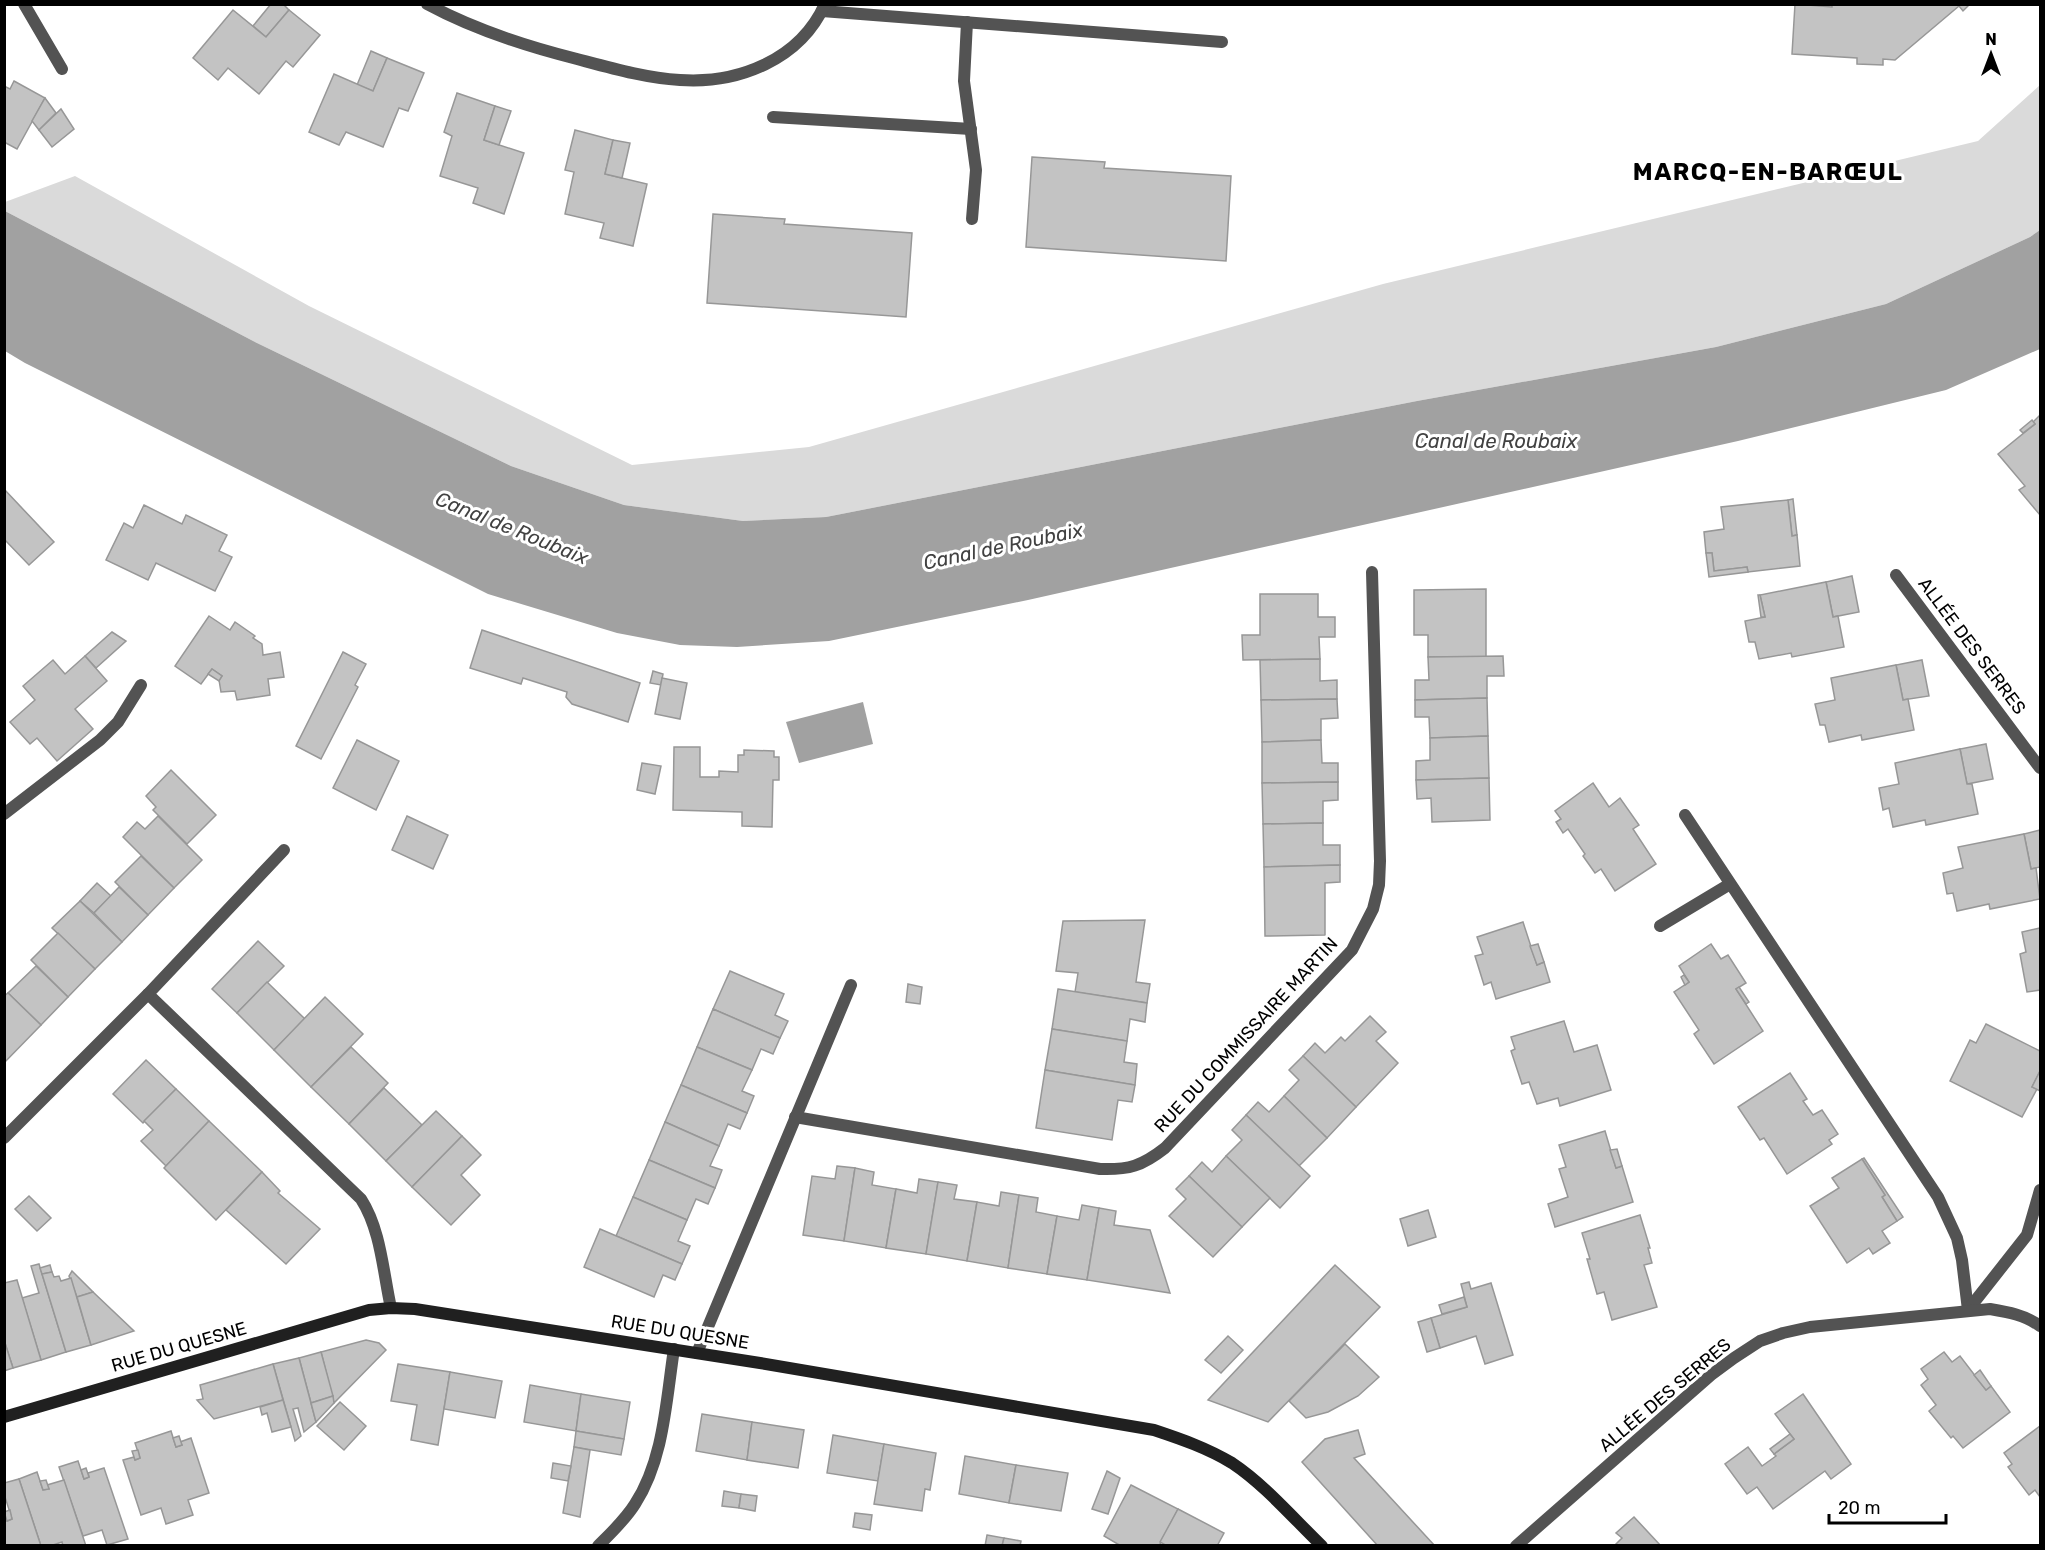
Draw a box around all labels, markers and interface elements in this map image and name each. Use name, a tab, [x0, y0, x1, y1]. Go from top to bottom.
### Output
north arrow	[1961, 24, 2021, 84]
text: N	[1985, 30, 1997, 49]
district label: MARCQ-EN-BARŒUL	[1633, 158, 1903, 186]
water label: Canal de Roubaix	[1415, 429, 1578, 453]
water label: Canal de Roubaix	[432, 486, 593, 570]
water label: Canal de Roubaix	[921, 517, 1086, 575]
street label: ALLÉE DES SERRES	[1913, 573, 2031, 719]
street label: RUE DU COMMISSAIRE MARTIN	[1150, 933, 1342, 1137]
street label: RUE DU QUESNE	[609, 1310, 751, 1354]
street label: RUE DU QUESNE	[109, 1317, 249, 1377]
street label: ALLÉE DES SERRES	[1595, 1333, 1735, 1457]
scale bar	[1829, 1487, 1946, 1525]
text: 20 m	[1838, 1497, 1880, 1519]

